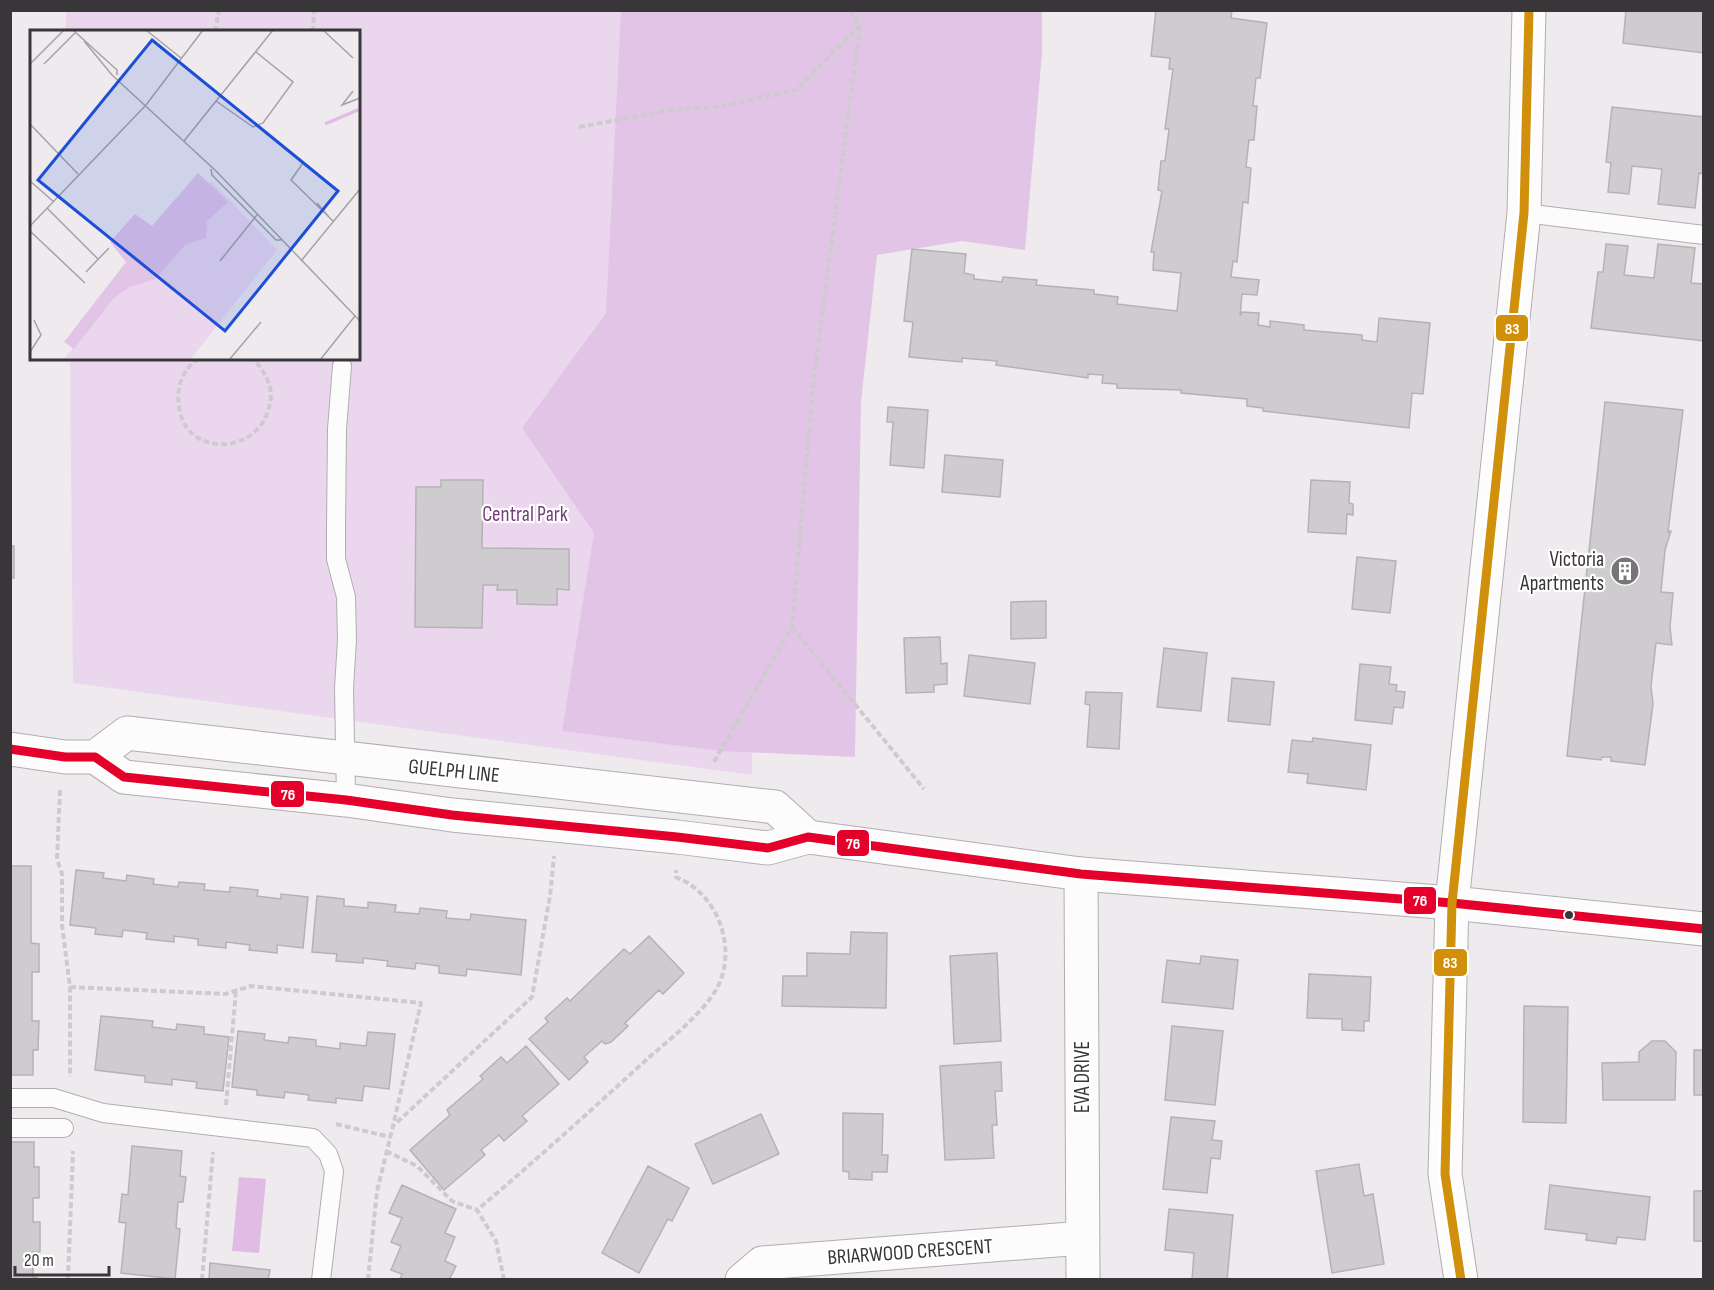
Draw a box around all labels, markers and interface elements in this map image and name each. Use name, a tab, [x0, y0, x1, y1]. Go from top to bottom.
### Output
inset map	[30, 30, 360, 360]
line badge: 83	[1495, 314, 1529, 342]
text: 83	[1505, 320, 1519, 339]
park label: Central Park	[482, 502, 568, 527]
place label: Victoria Apartments	[1519, 547, 1604, 596]
building icon: Victoria Apartments	[1609, 555, 1641, 587]
street label: GUELPH LINE	[407, 754, 501, 788]
line badge: 76	[270, 780, 305, 808]
text: 76	[281, 786, 295, 805]
line badge: 76	[836, 829, 870, 857]
text: 76	[846, 835, 860, 854]
line badge: 76	[1403, 886, 1437, 915]
text: 76	[1413, 892, 1427, 911]
unlabelled marker	[1563, 909, 1575, 921]
line badge: 83	[1433, 948, 1468, 977]
text: 83	[1443, 954, 1457, 973]
street label: EVA DRIVE	[1070, 1041, 1095, 1113]
street label: BRIARWOOD CRESCENT	[827, 1234, 994, 1270]
scale bar	[15, 1239, 110, 1277]
text: 20 m	[24, 1250, 54, 1271]

